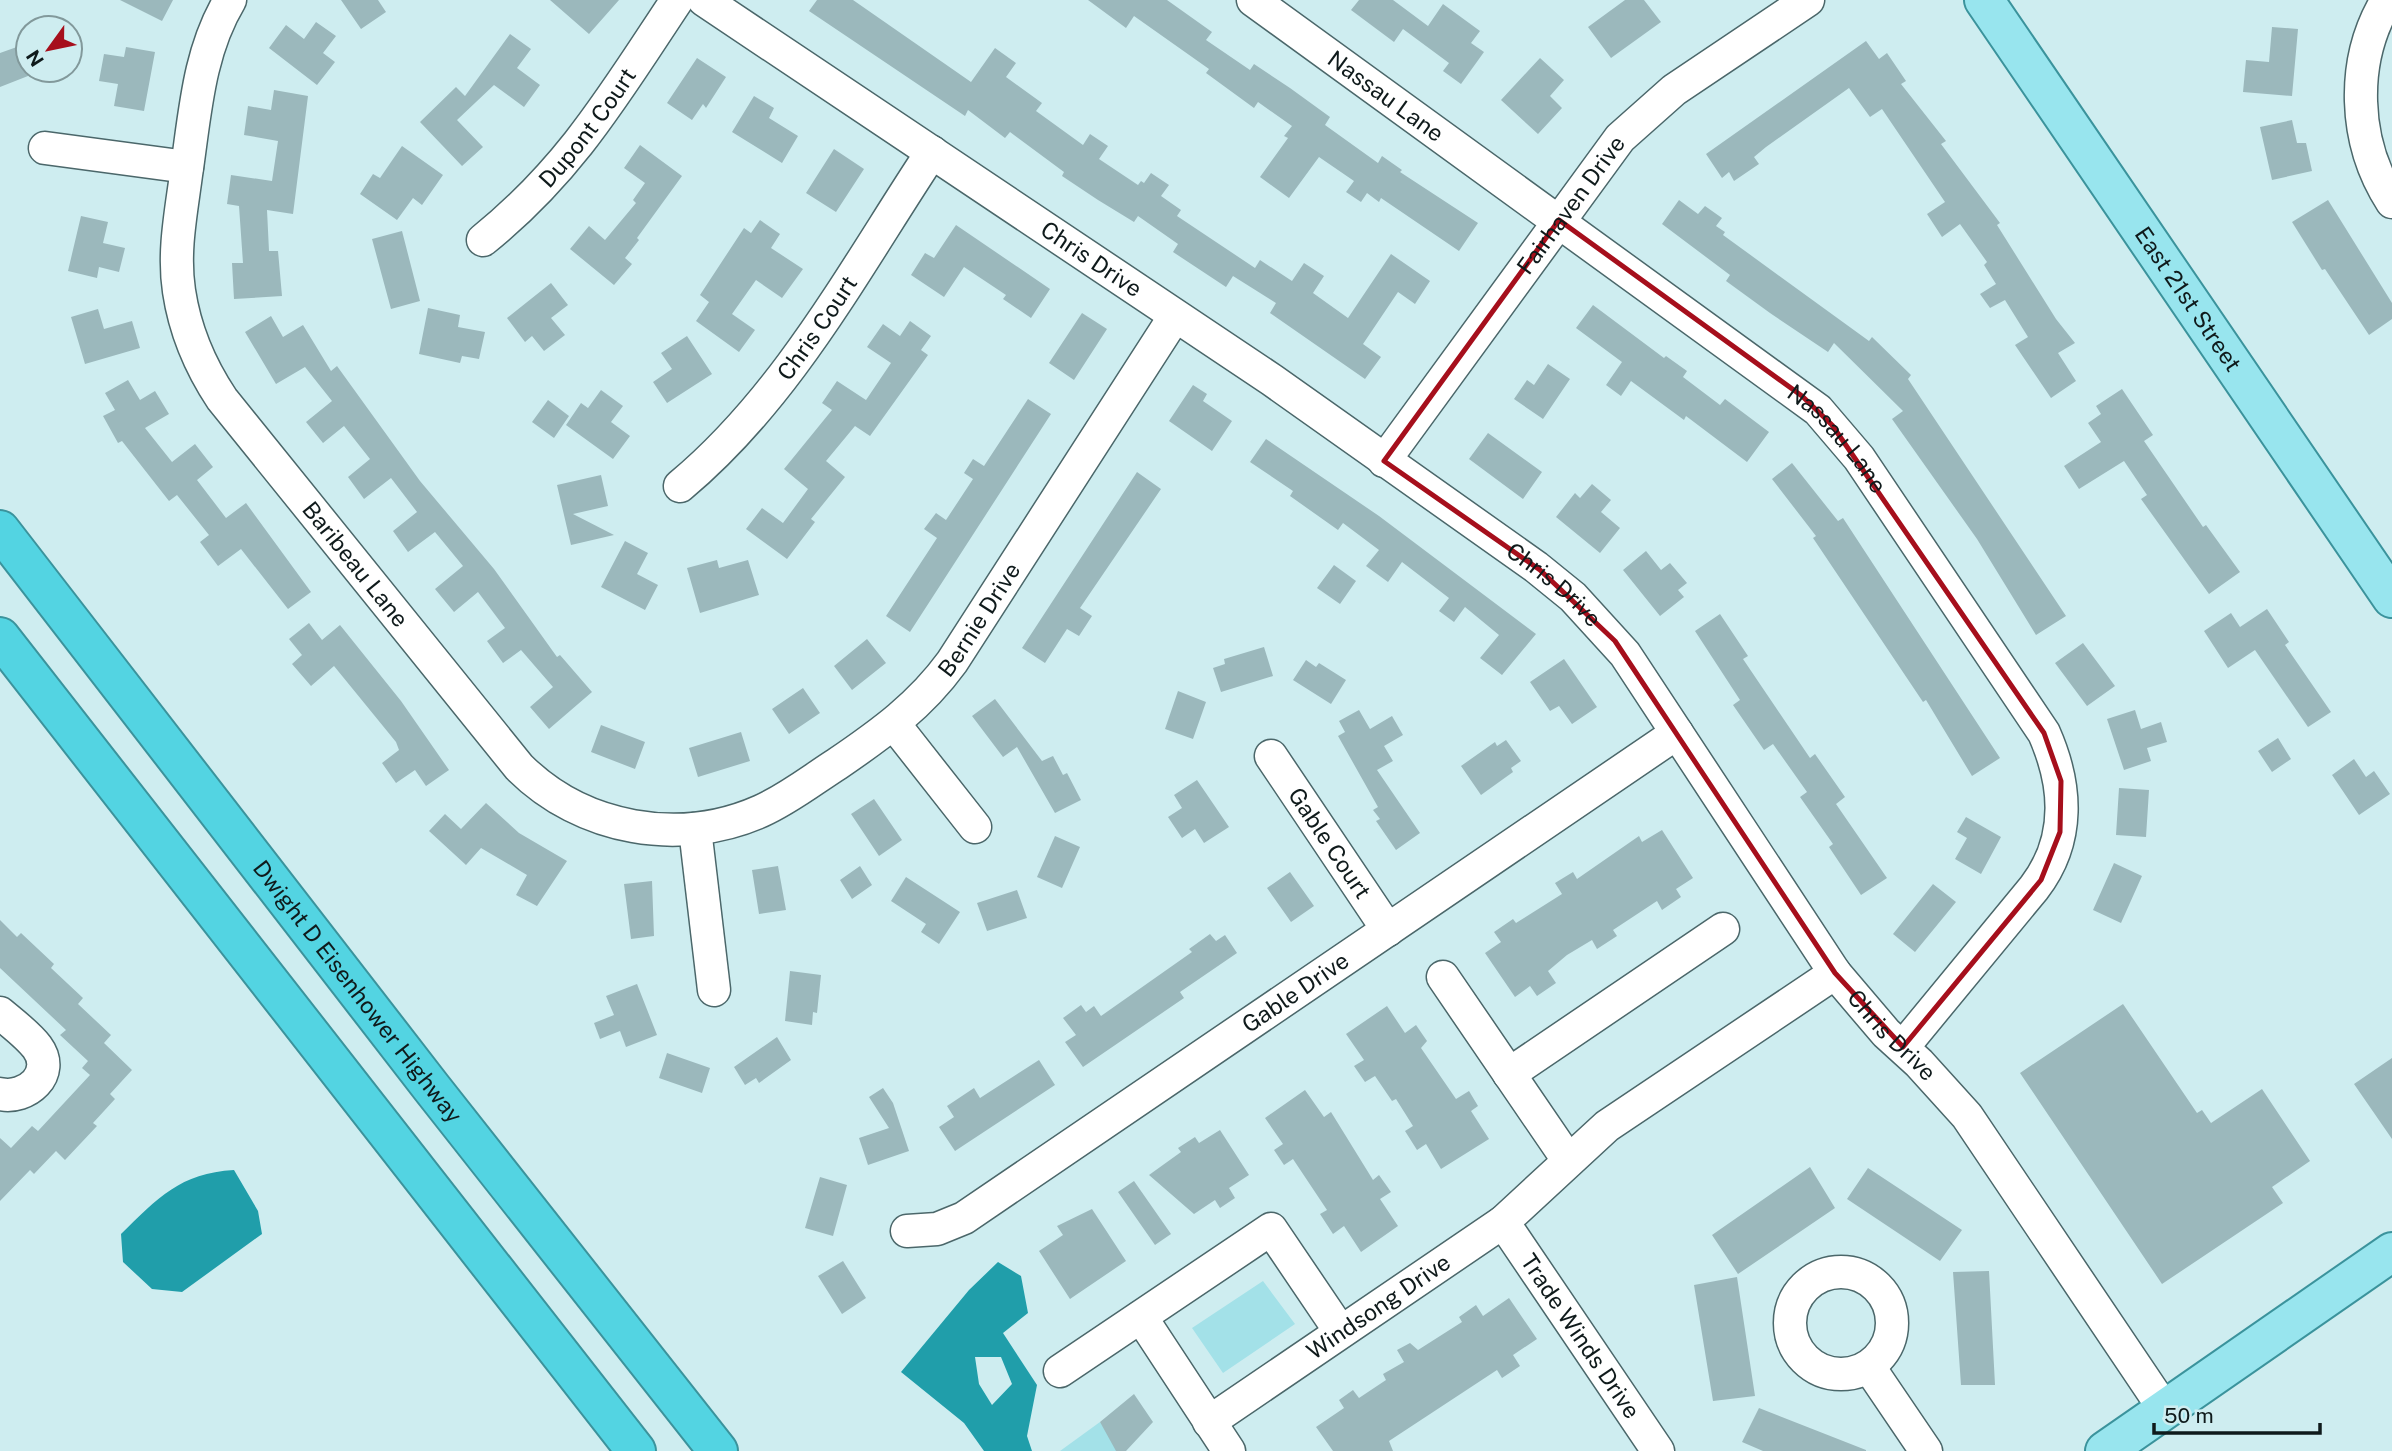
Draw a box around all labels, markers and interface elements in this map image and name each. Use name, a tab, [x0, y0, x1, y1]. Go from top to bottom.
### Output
north arrow	[14, 14, 84, 84]
street label: Nassau Lane	[1323, 45, 1449, 147]
text: N	[21, 46, 48, 70]
street label: Dupont Court	[533, 63, 641, 193]
street label: Fairhaven Drive	[1511, 130, 1630, 279]
street label: Chris Drive	[1036, 215, 1147, 302]
street label: East 21st Street	[2130, 221, 2247, 376]
street label: Chris Court	[771, 270, 862, 385]
street label: Nassau Lane	[1782, 378, 1892, 498]
street label: Baribeau Lane	[297, 496, 414, 632]
street label: Chris Drive	[1502, 537, 1607, 632]
street label: Bernie Drive	[932, 557, 1025, 682]
street label: Gable Court	[1283, 782, 1377, 904]
street label: Dwight D Eisenhower Highway	[248, 855, 468, 1128]
street label: Gable Drive	[1237, 946, 1354, 1038]
street label: Chris Drive	[1842, 984, 1942, 1086]
street label: Windsong Drive	[1301, 1248, 1455, 1365]
street label: Trade Winds Drive	[1516, 1249, 1646, 1423]
scale bar	[2154, 1392, 2320, 1436]
text: 50 m	[2164, 1403, 2214, 1428]

